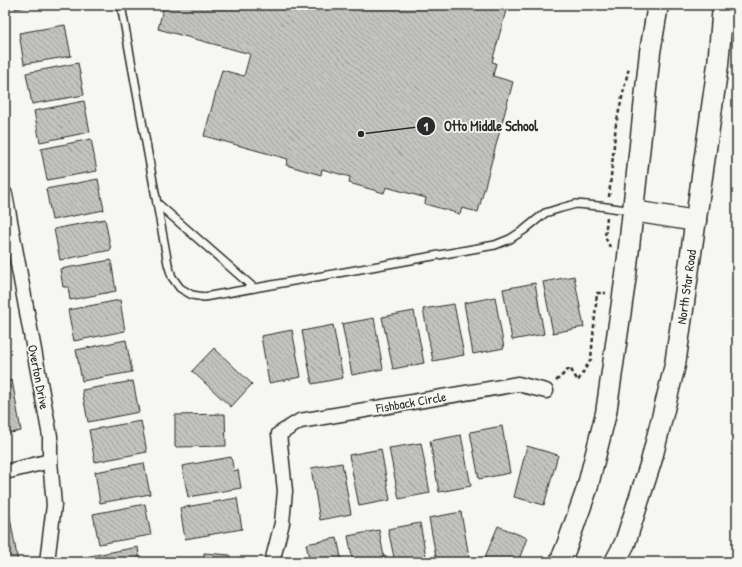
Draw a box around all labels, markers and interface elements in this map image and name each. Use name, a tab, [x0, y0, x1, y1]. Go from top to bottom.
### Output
callout: Otto Middle School	[416, 113, 546, 139]
text: Otto Middle School	[444, 116, 538, 135]
text: 1	[424, 118, 429, 135]
street label: North Star Road	[672, 249, 700, 325]
street label: Overton Drive	[24, 343, 54, 411]
street label: Fishback Circle	[374, 387, 447, 417]

